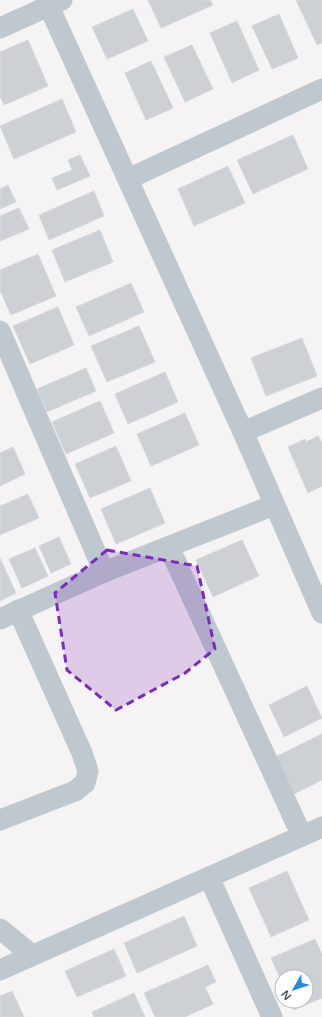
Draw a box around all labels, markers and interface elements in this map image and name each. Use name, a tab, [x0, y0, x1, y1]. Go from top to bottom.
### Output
north arrow	[274, 969, 314, 1009]
text: N	[279, 987, 294, 1003]

